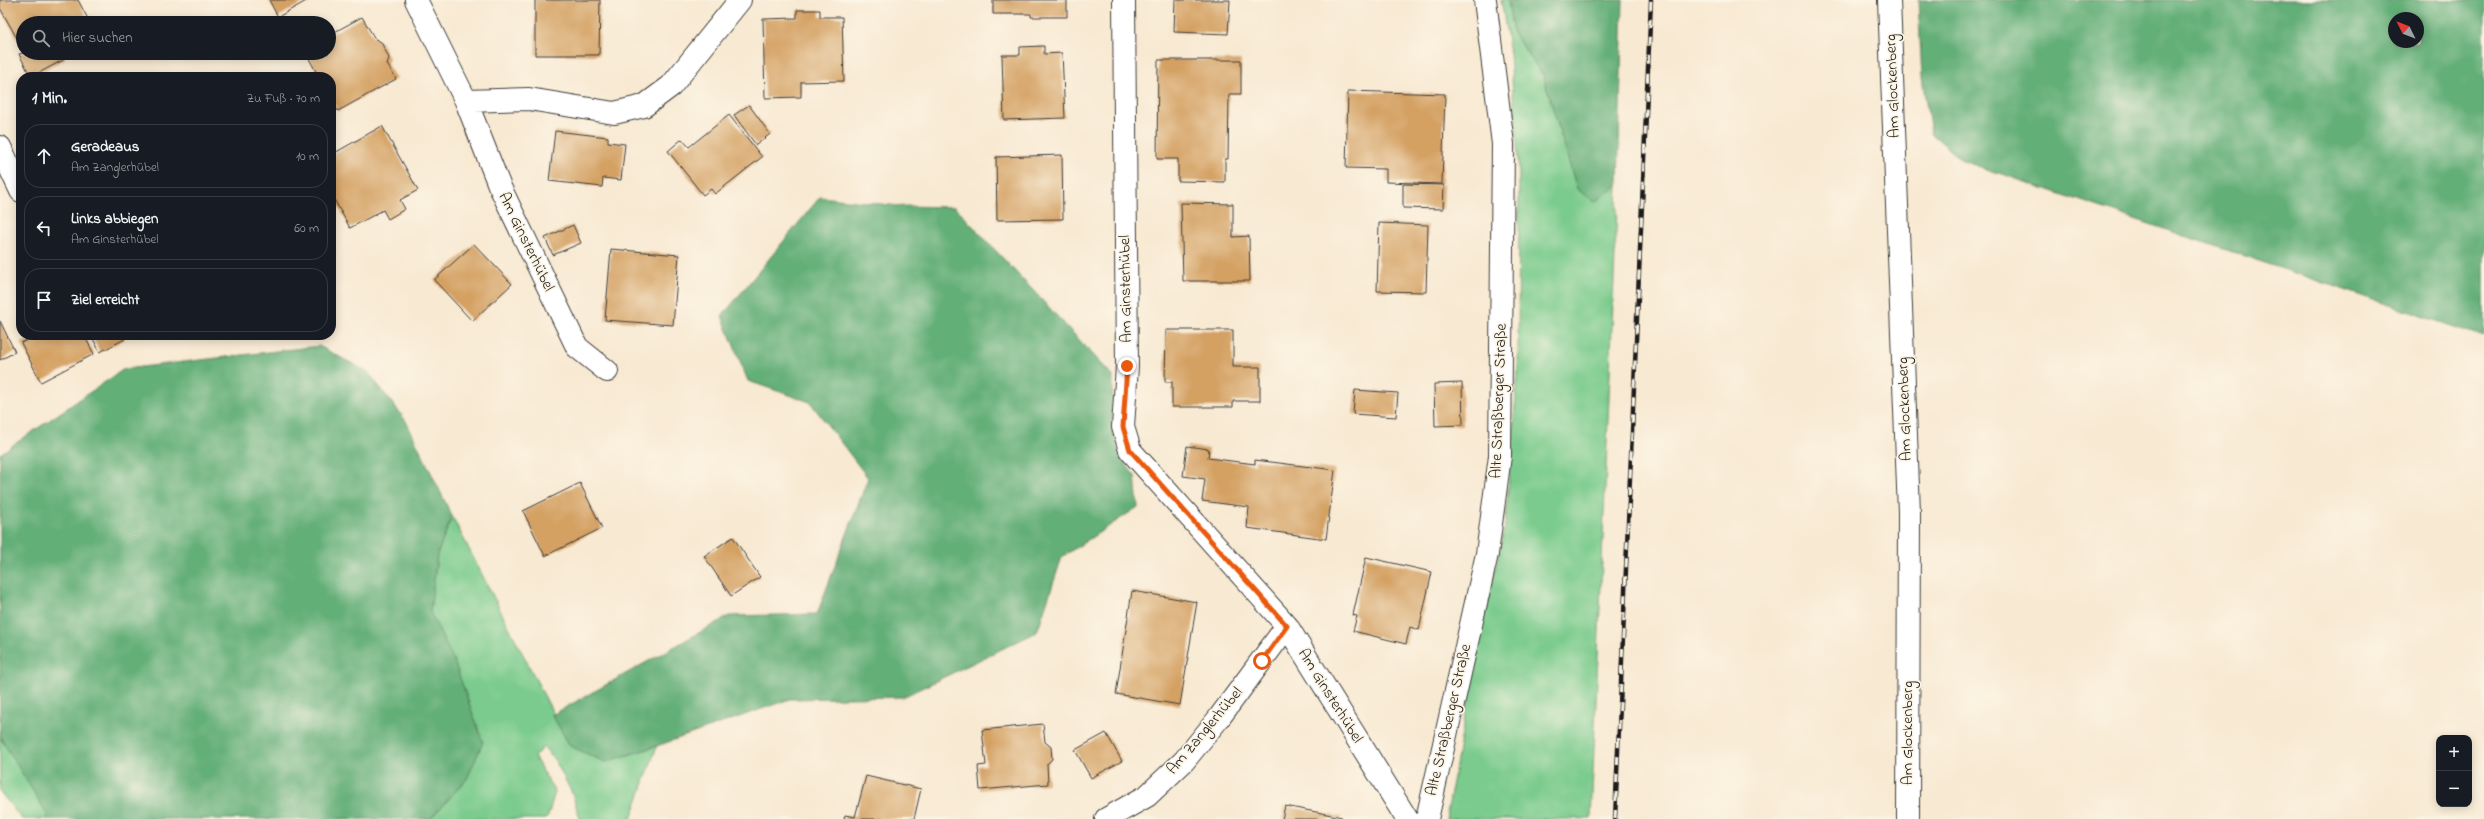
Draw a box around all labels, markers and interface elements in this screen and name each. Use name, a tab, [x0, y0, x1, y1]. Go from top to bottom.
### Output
north arrow	[2388, 12, 2424, 48]
search box	[16, 16, 336, 60]
icon: search	[30, 27, 52, 49]
text: Hier suchen	[62, 27, 133, 49]
street label: Am Glockenberg	[1879, 33, 1907, 139]
text: 1 Min.	[32, 86, 67, 111]
text: Zu Fuß · 70 m	[247, 89, 320, 108]
text: Geradeaus	[71, 136, 139, 158]
icon: ahead	[33, 145, 55, 167]
text: 10 m	[296, 147, 319, 166]
text: Am Zanglerhübel	[71, 158, 159, 177]
street label: Am Ginsterhübel	[492, 188, 561, 296]
text: Links abbiegen	[71, 208, 158, 230]
icon: left	[33, 217, 55, 239]
text: 60 m	[294, 219, 319, 238]
text: Am Ginsterhübel	[71, 230, 159, 249]
street label: Am Ginsterhübel	[1113, 235, 1139, 343]
icon: arrive	[33, 289, 55, 311]
text: Ziel erreicht	[71, 289, 139, 311]
street label: Alte Straßberger Straße	[1484, 322, 1514, 479]
street label: Am Glockenberg	[1891, 356, 1919, 462]
route end	[1118, 357, 1136, 375]
street label: Alte Straßberger Straße	[1420, 641, 1478, 798]
street label: Am Ginsterhübel	[1291, 644, 1369, 748]
route start	[1253, 652, 1271, 670]
street label: Am Glockenberg	[1896, 681, 1920, 785]
street label: Am Zanglerhübel	[1161, 682, 1249, 780]
map controls	[2436, 735, 2472, 807]
button: +	[2436, 735, 2472, 771]
button: −	[2436, 771, 2472, 807]

